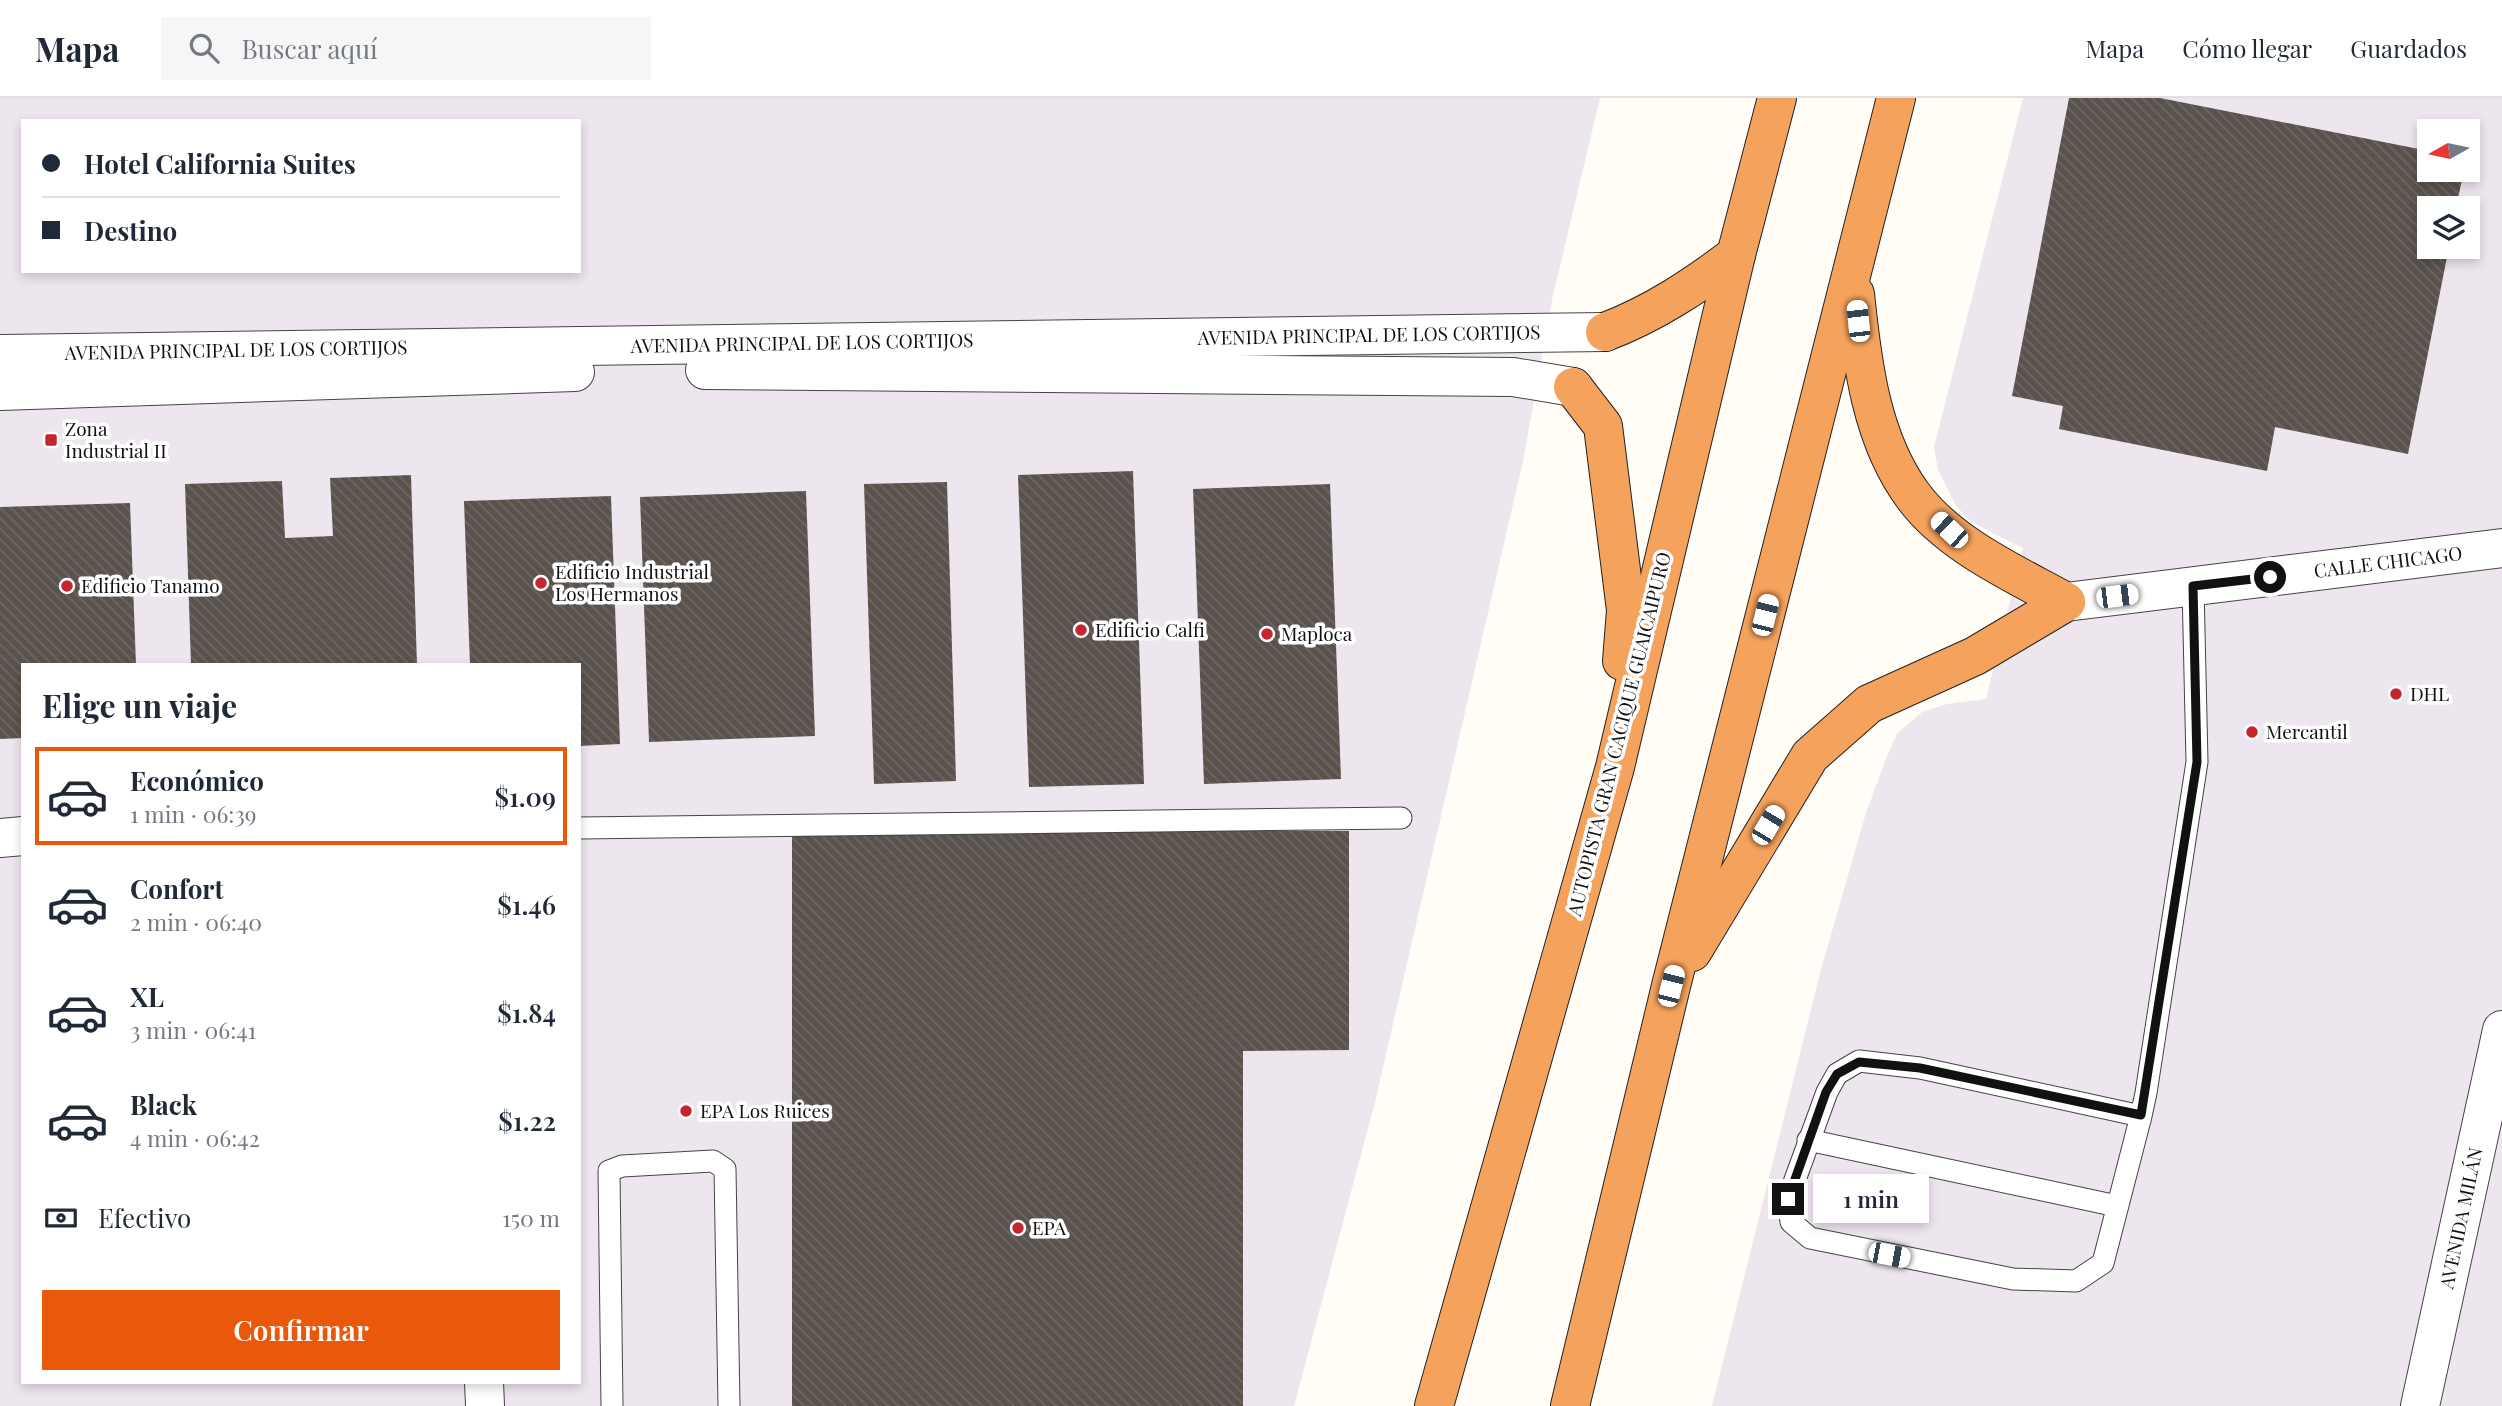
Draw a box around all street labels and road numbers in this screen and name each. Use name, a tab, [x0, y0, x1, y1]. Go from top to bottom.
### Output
street label: AVENIDA PRINCIPAL DE LOS CORTIJOS	[1196, 318, 1541, 350]
street label: AVENIDA PRINCIPAL DE LOS CORTIJOS	[629, 326, 974, 358]
street label: AVENIDA PRINCIPAL DE LOS CORTIJOS	[63, 333, 408, 365]
street label: CALLE CHICAGO	[2312, 539, 2464, 583]
street label: AUTOPISTA GRAN CACIQUE GUAICAIPURO	[1560, 549, 1676, 919]
street label: AVENIDA MILÁN	[2432, 1145, 2488, 1292]

